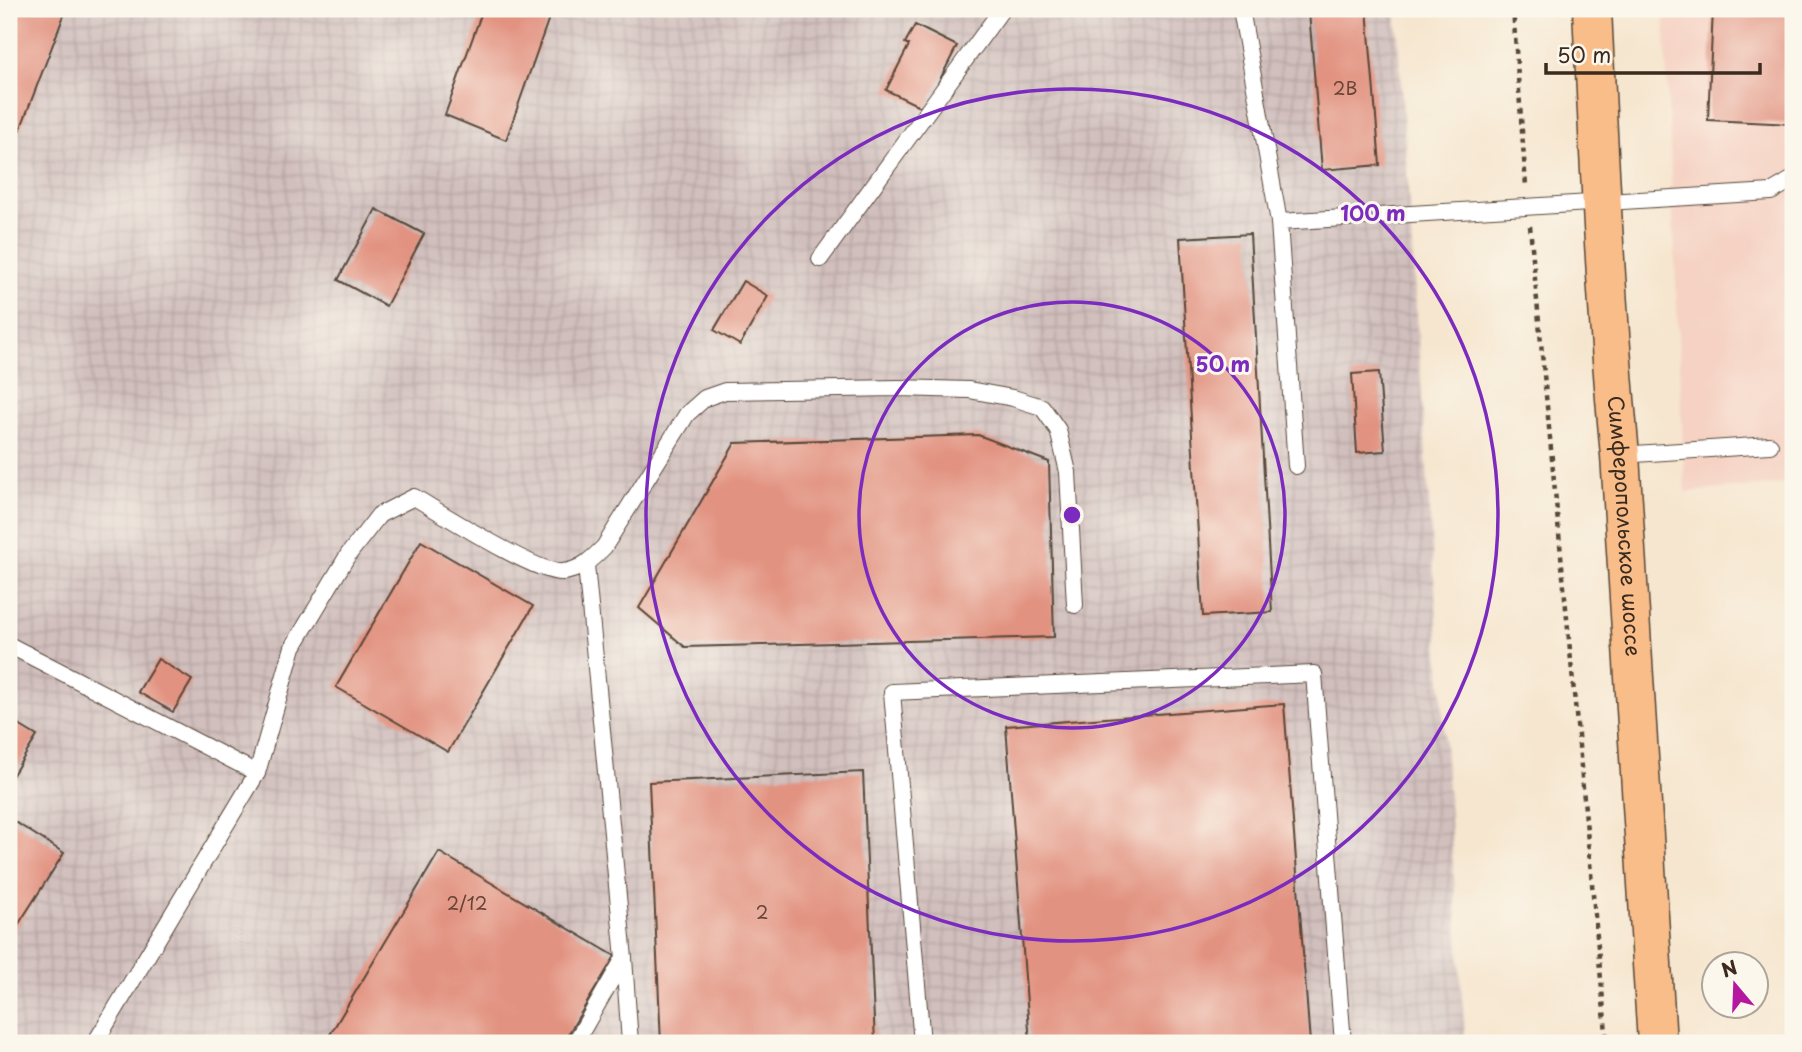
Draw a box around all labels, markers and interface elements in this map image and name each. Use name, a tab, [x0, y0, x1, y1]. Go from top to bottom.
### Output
scale bar	[1546, 32, 1760, 76]
text: 50 m	[1557, 38, 1611, 70]
house number: 2В	[1333, 74, 1357, 101]
text: 100 m	[1340, 196, 1406, 228]
text: 50 m	[1196, 347, 1250, 379]
street label: Симферопольское шоссе	[1601, 394, 1651, 657]
centre of rings	[1060, 503, 1084, 527]
house number: 2/12	[447, 889, 487, 916]
house number: 2	[756, 898, 768, 925]
north arrow	[1700, 950, 1770, 1020]
text: N	[1717, 952, 1741, 984]

